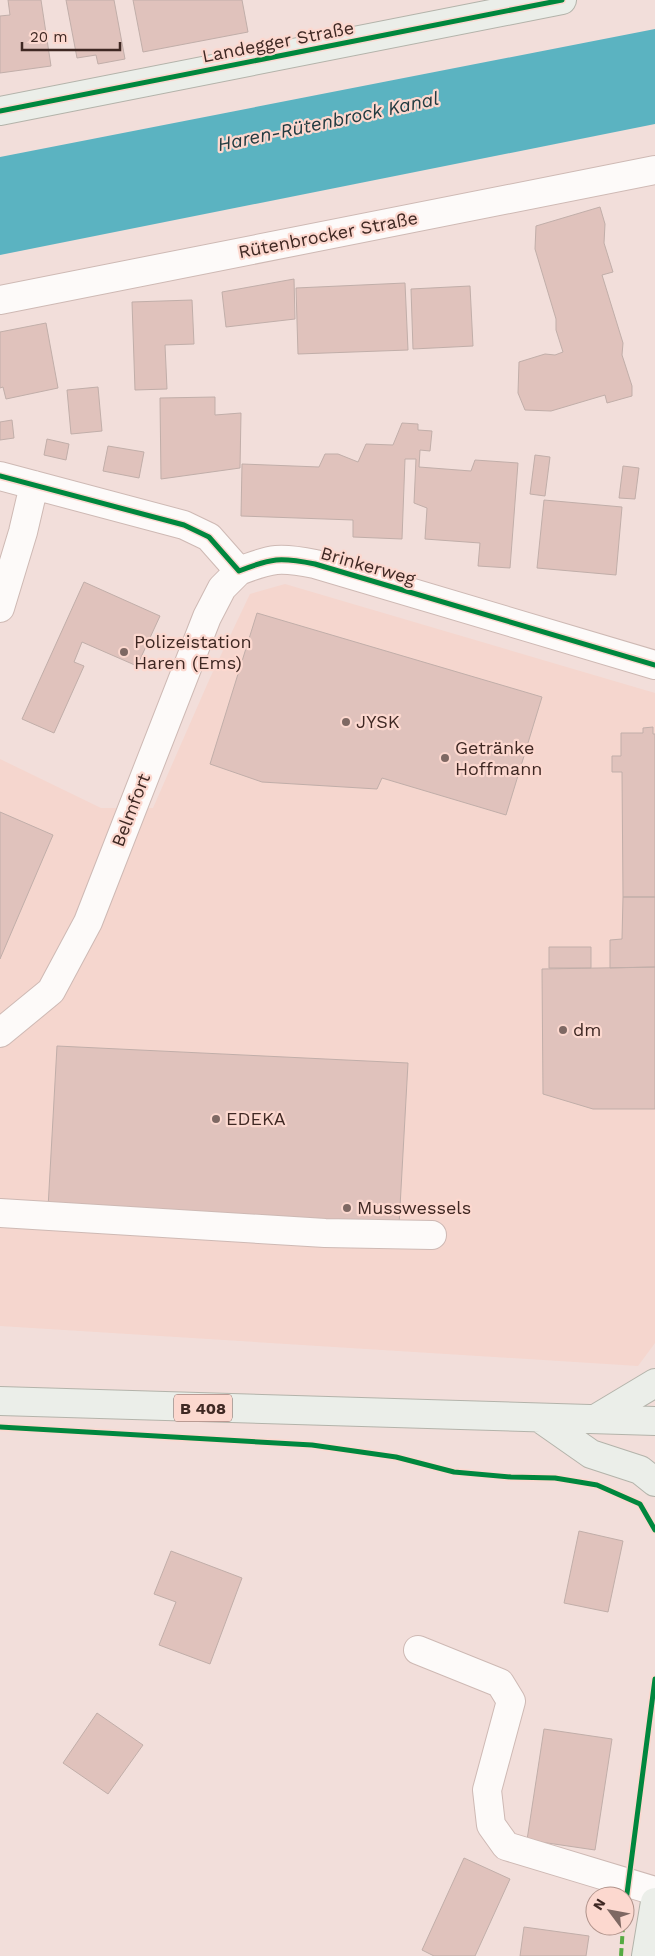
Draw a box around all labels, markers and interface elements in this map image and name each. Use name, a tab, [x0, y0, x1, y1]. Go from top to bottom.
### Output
street label: Landegger Straße	[200, 16, 356, 67]
scale bar	[22, 20, 120, 52]
text: 20 m	[30, 28, 68, 46]
water label: Haren-Rütenbrock Kanal	[215, 87, 441, 156]
street label: Rütenbrocker Straße	[236, 207, 419, 262]
street label: Brinkerweg	[318, 542, 418, 589]
place label: Polizeistation Haren (Ems)	[134, 631, 252, 673]
marker: Polizeistation Haren (Ems)	[118, 646, 130, 658]
place label: JYSK	[356, 711, 400, 732]
marker: JYSK	[340, 716, 352, 728]
place label: Getränke Hoffmann	[455, 737, 542, 779]
marker: Getränke Hoffmann	[439, 752, 451, 764]
street label: Belmfort	[107, 770, 154, 849]
place label: dm	[573, 1019, 601, 1040]
marker: dm	[557, 1024, 569, 1036]
place label: EDEKA	[226, 1108, 286, 1129]
marker: EDEKA	[210, 1113, 222, 1125]
place label: Musswessels	[357, 1197, 471, 1218]
marker: Musswessels	[341, 1202, 353, 1214]
road number: B 408	[174, 1395, 232, 1422]
north arrow	[585, 1886, 635, 1936]
text: N	[589, 1895, 609, 1913]

